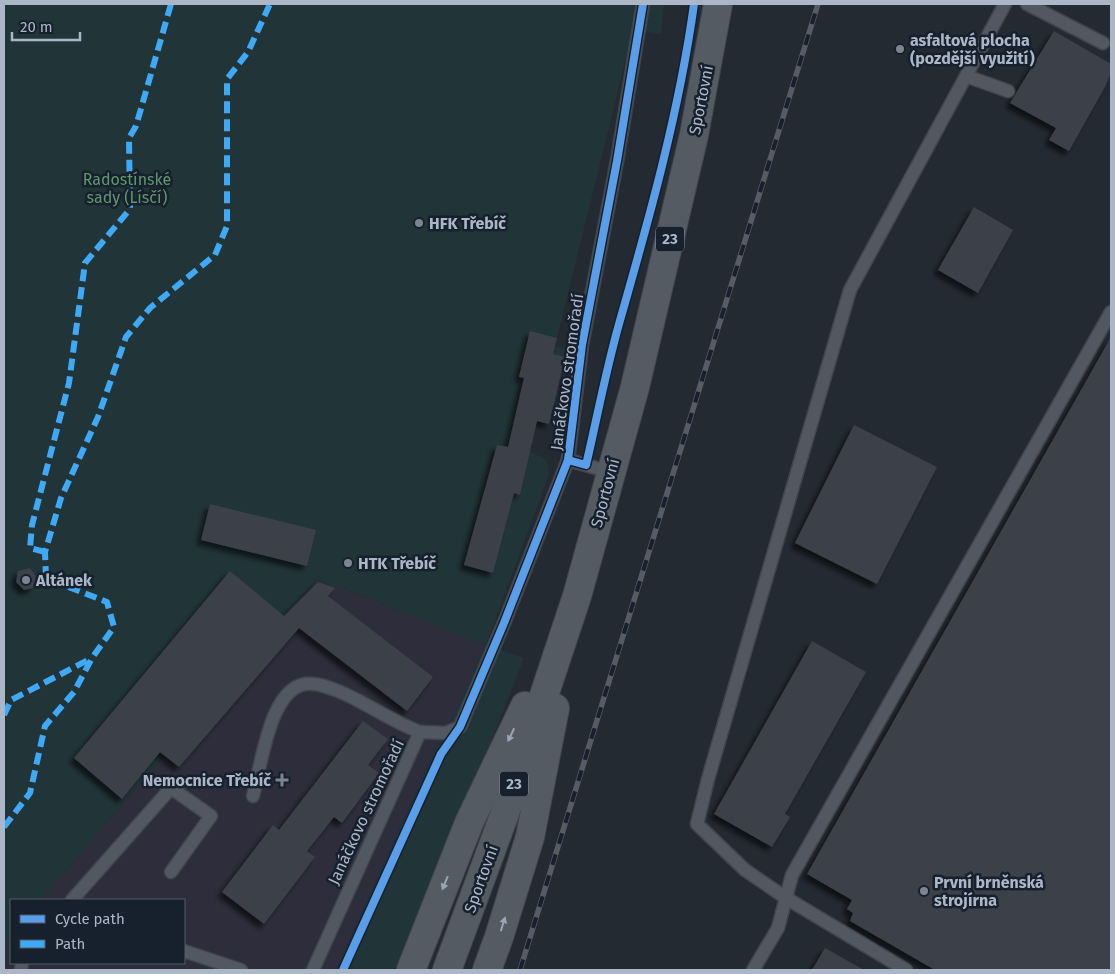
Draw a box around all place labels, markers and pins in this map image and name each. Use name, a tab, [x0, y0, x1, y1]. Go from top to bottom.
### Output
place label: asfaltová plocha (pozdější využití)	[910, 31, 1035, 68]
marker: asfaltová plocha (pozdější využití)	[894, 43, 906, 55]
place label: HFK Třebíč	[429, 214, 506, 233]
marker: HFK Třebíč	[413, 217, 425, 229]
place label: HTK Třebíč	[358, 554, 436, 573]
marker: HTK Třebíč	[342, 557, 354, 569]
place label: Altánek	[35, 571, 92, 590]
marker: Altánek	[20, 574, 32, 586]
place label: Nemocnice Třebíč	[143, 771, 271, 790]
marker: Nemocnice Třebíč	[275, 773, 289, 787]
place label: První brněnská strojírna	[934, 873, 1044, 910]
marker: První brněnská strojírna	[918, 885, 930, 897]

